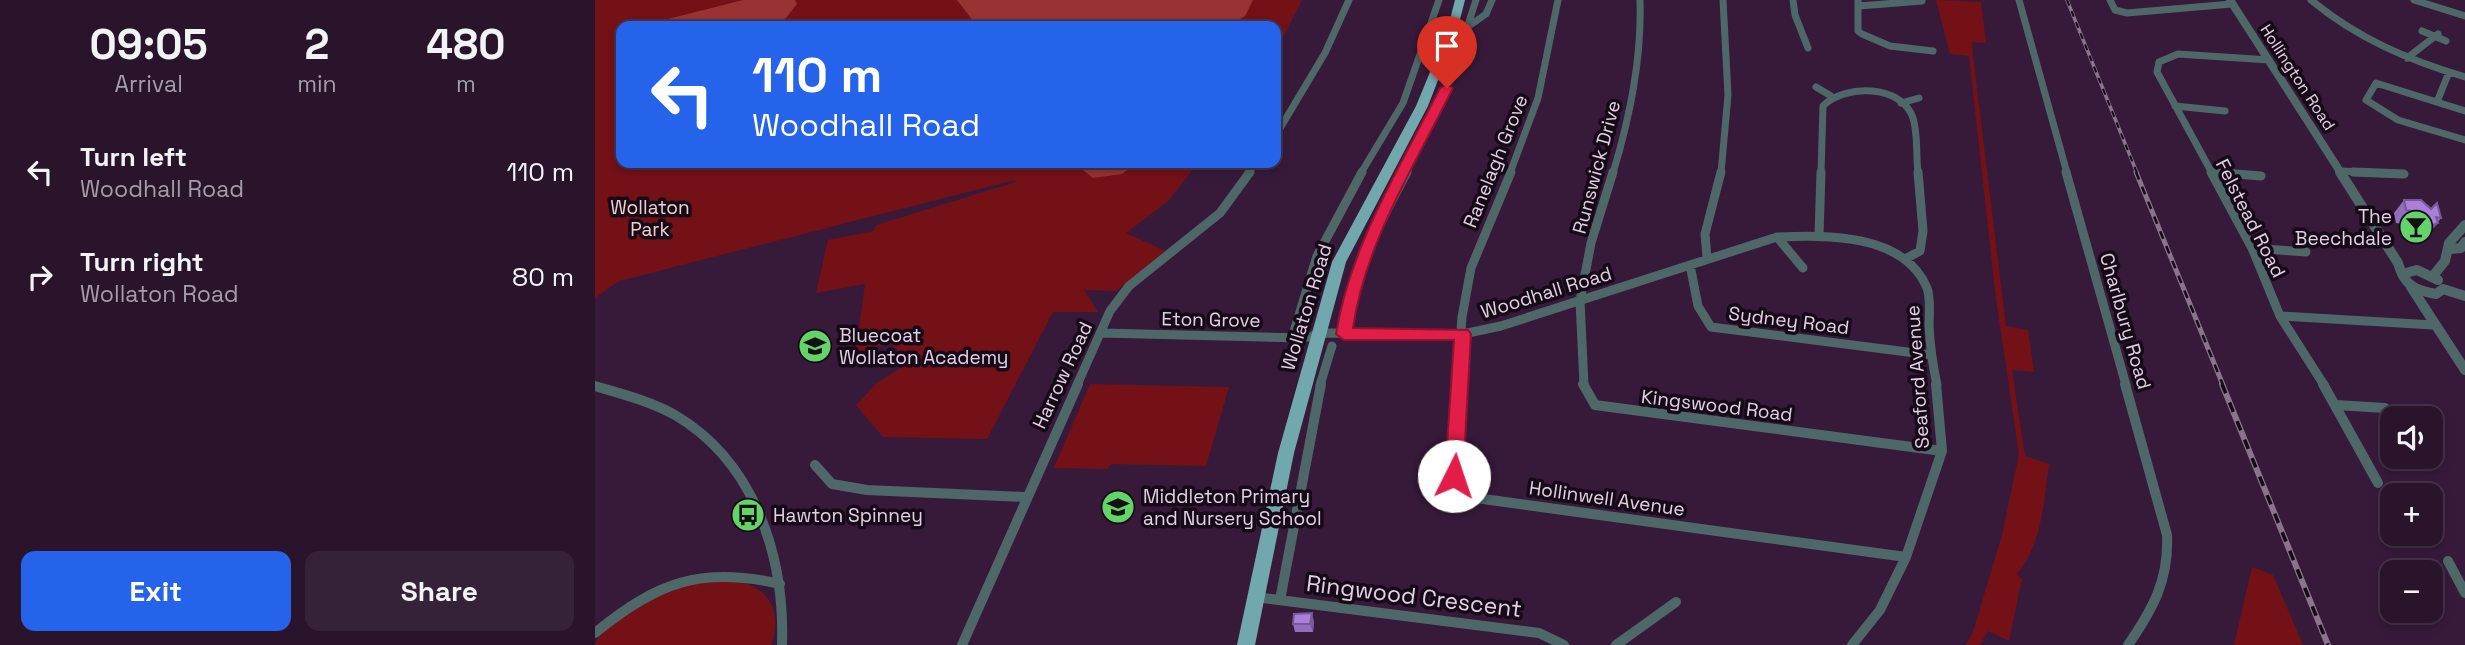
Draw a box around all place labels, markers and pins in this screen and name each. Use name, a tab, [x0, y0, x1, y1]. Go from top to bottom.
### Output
pin	[1417, 16, 1477, 88]
place label: The Beechdale	[2295, 204, 2392, 251]
bar icon: The Beechdale	[2397, 208, 2435, 246]
place label: Bluecoat Wollaton Academy	[839, 323, 1008, 370]
school or university icon: Bluecoat Wollaton Academy	[796, 327, 834, 365]
place label: Middleton Primary and Nursery School	[1143, 484, 1322, 531]
school or university icon: Middleton Primary and Nursery School	[1099, 488, 1137, 526]
bus stop icon: Hawton Spinney	[729, 496, 767, 534]
place label: Hawton Spinney	[773, 503, 923, 528]

